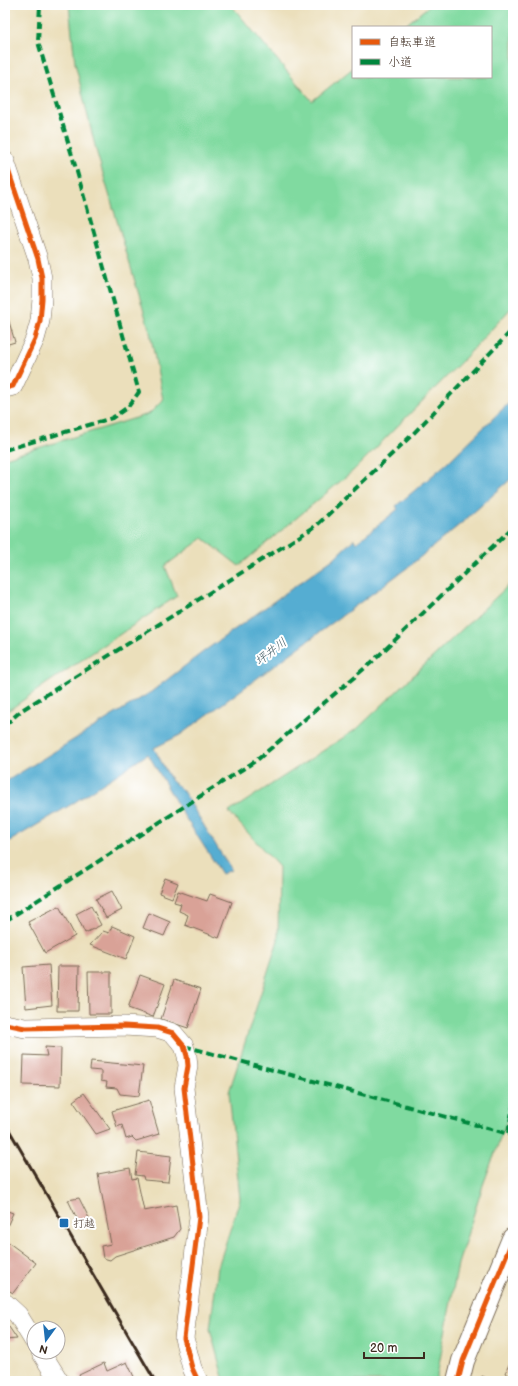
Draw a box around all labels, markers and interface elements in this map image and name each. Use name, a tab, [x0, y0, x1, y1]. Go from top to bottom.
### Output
legend	[352, 26, 492, 78]
text: 自転車道	[388, 35, 436, 50]
text: 小道	[388, 55, 412, 70]
water label: 坪井川	[252, 635, 290, 669]
marker: 打越	[58, 1217, 70, 1229]
place label: 打越	[73, 1217, 95, 1230]
north arrow	[26, 1320, 66, 1360]
scale bar	[364, 1334, 424, 1360]
text: 20 m	[370, 1341, 397, 1356]
text: N	[38, 1342, 49, 1357]

